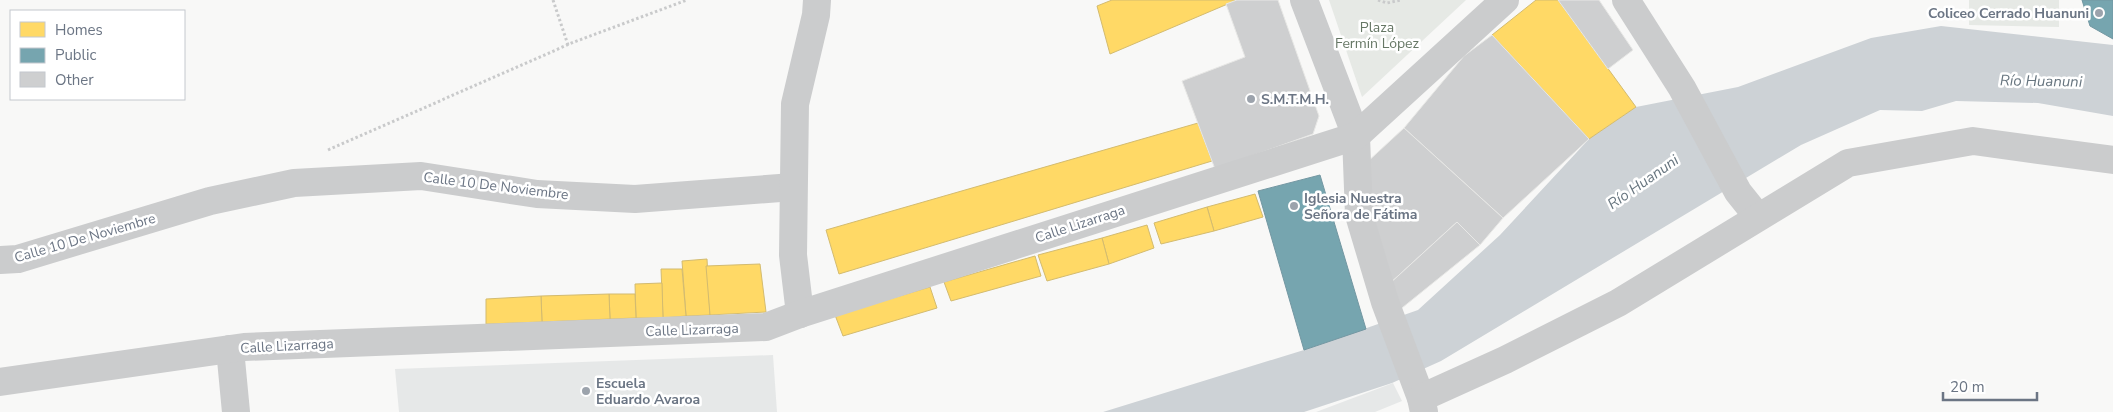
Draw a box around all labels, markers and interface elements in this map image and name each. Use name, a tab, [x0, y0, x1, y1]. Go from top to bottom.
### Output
place label: Coliceo Cerrado Huanuni	[1928, 4, 2089, 23]
marker: Coliceo Cerrado Huanuni	[2093, 7, 2105, 19]
legend	[10, 10, 185, 100]
park label: Plaza Fermín López	[1335, 18, 1420, 53]
text: Homes	[55, 20, 103, 40]
text: Public	[55, 45, 96, 65]
text: Other	[55, 70, 94, 90]
water label: Río Huanuni	[2000, 70, 2083, 92]
place label: S.M.T.M.H.	[1261, 90, 1329, 109]
marker: S.M.T.M.H.	[1245, 93, 1257, 105]
water label: Río Huanuni	[1603, 150, 1683, 214]
street label: Calle 10 De Noviembre	[422, 168, 570, 204]
place label: Iglesia Nuestra Señora de Fátima	[1304, 189, 1417, 224]
marker: Iglesia Nuestra Señora de Fátima	[1288, 200, 1300, 212]
street label: Calle Lizarraga	[1033, 201, 1127, 247]
street label: Calle 10 De Noviembre	[12, 209, 158, 267]
street label: Calle Lizarraga	[645, 319, 739, 341]
street label: Calle Lizarraga	[240, 334, 334, 358]
scale bar	[1943, 370, 2037, 402]
place label: Escuela Eduardo Avaroa	[596, 374, 700, 409]
text: 20 m	[1950, 377, 1985, 397]
marker: Escuela Eduardo Avaroa	[580, 385, 592, 397]

